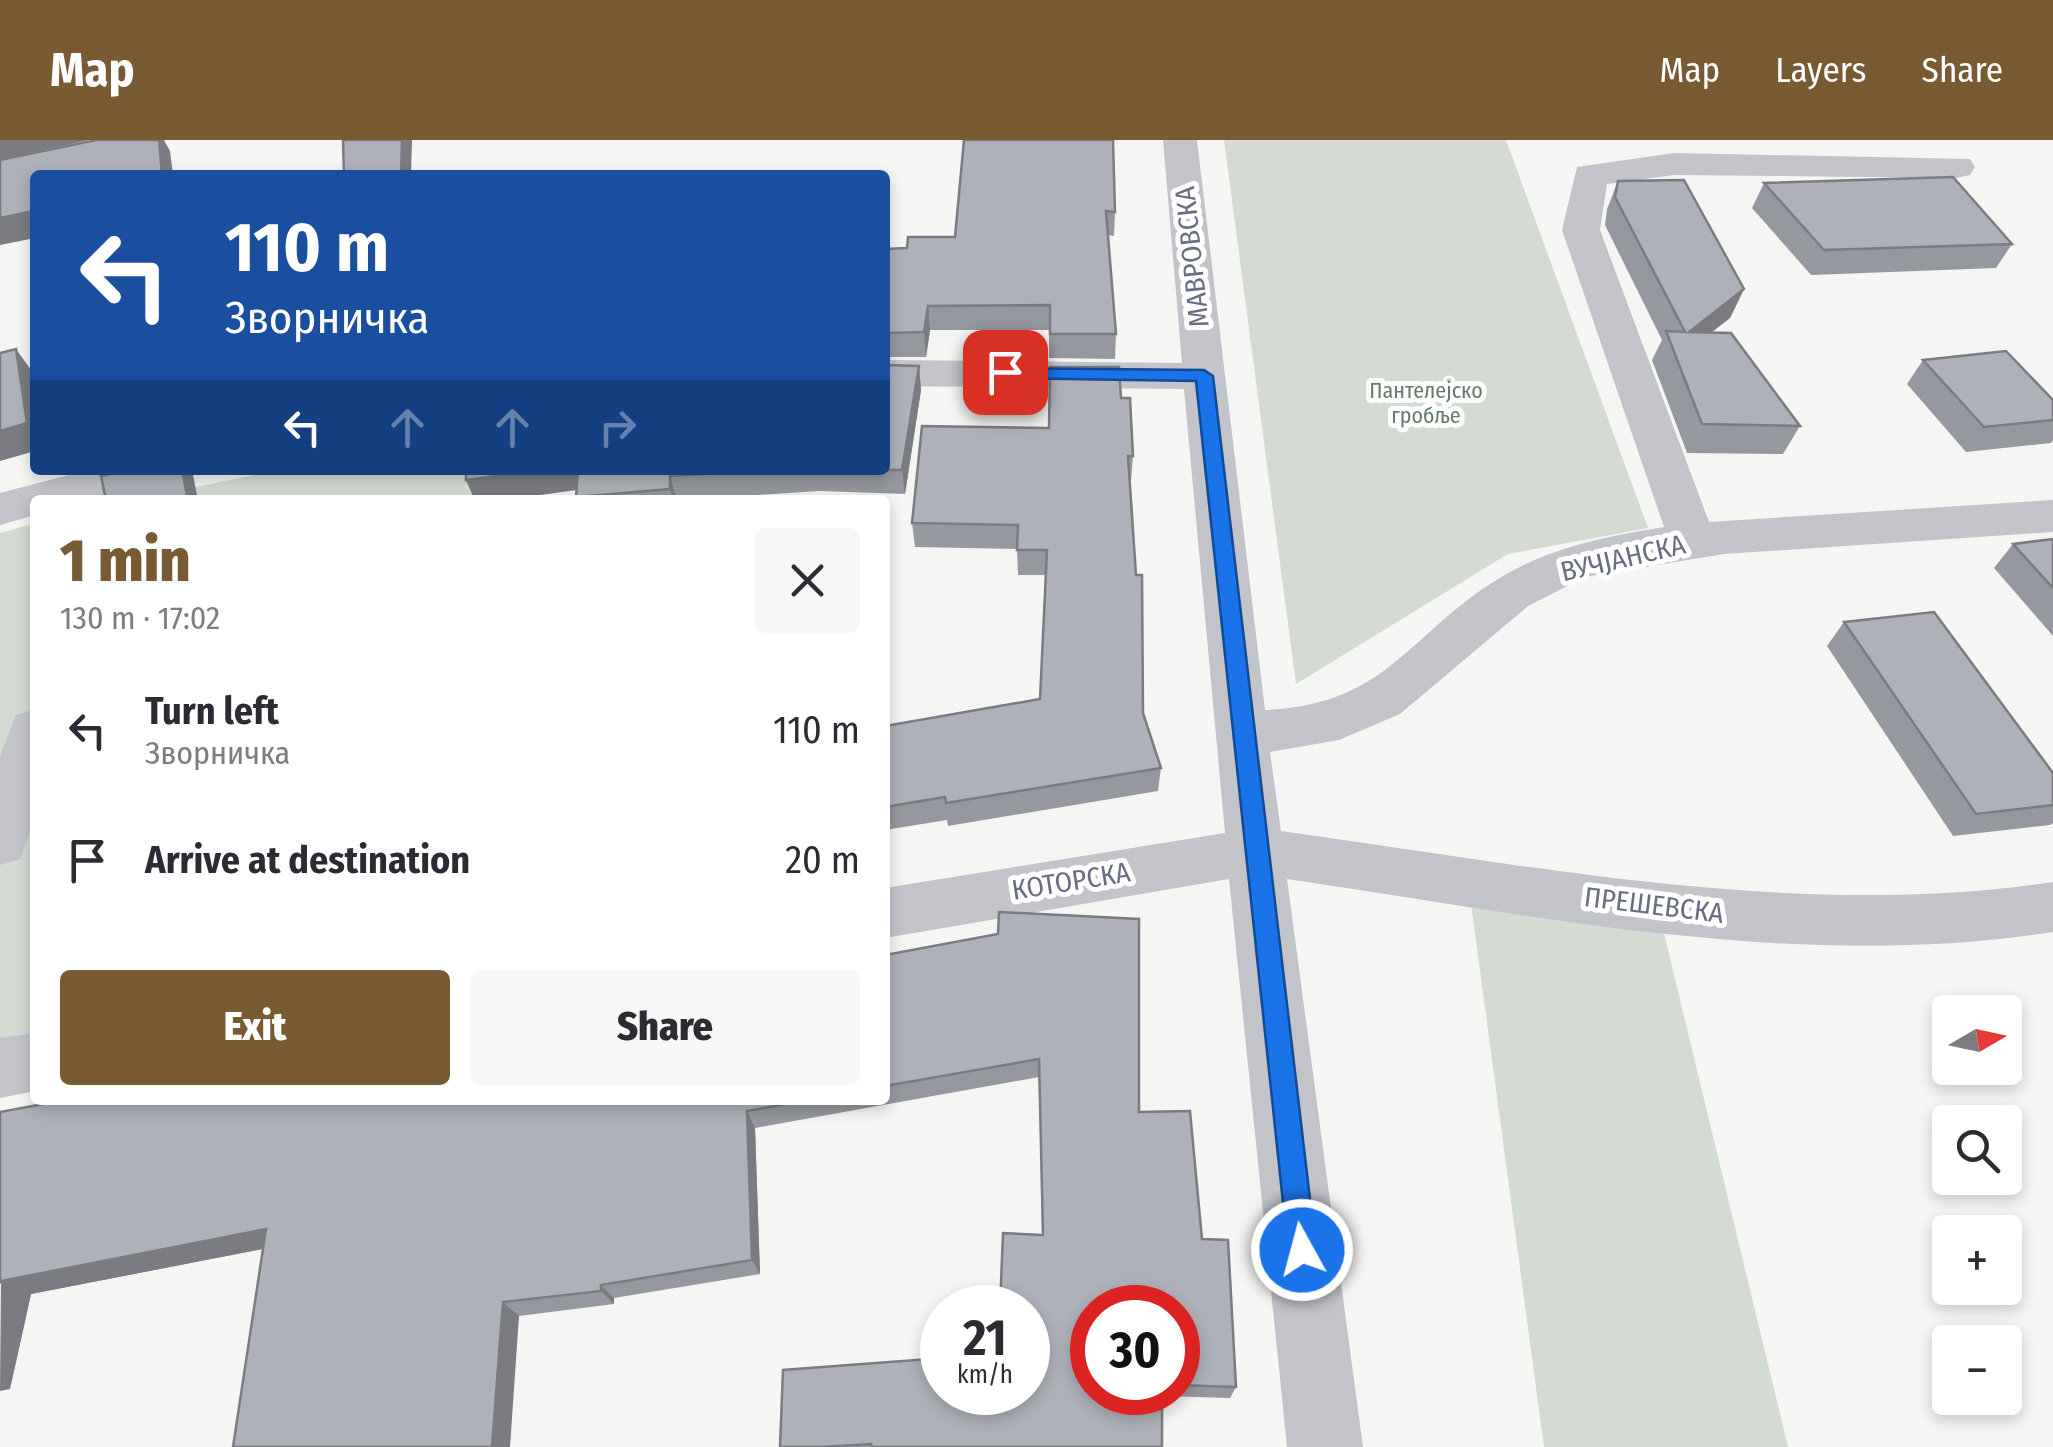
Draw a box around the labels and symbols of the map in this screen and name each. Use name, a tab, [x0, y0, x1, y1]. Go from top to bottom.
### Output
street label: МАВРОВСКА	[1168, 185, 1216, 329]
pin	[963, 330, 1048, 415]
park label: Пантелејско гробље	[1369, 377, 1483, 429]
street label: ВУЧЈАНСКА	[1557, 528, 1689, 588]
street label: КОТОРСКА	[1010, 855, 1133, 907]
street label: ПРЕШЕВСКА	[1582, 880, 1726, 930]
north arrow	[1932, 995, 2022, 1085]
position arrow	[1250, 1198, 1354, 1302]
speed limit sign: 30	[1070, 1285, 1200, 1415]

